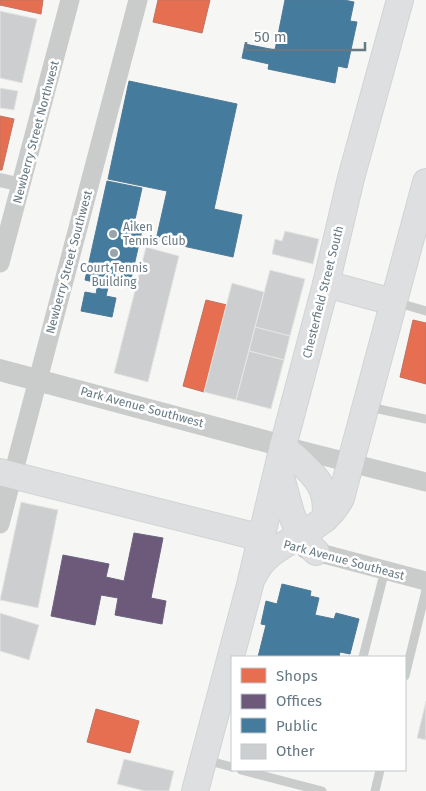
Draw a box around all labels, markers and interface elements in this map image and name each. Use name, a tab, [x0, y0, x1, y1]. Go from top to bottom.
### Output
scale bar	[246, 20, 365, 52]
text: 50 m	[254, 28, 287, 46]
street label: Newberry Street Northwest	[10, 58, 62, 205]
street label: Newberry Street Southwest	[43, 188, 95, 335]
place label: Aiken Tennis Club	[123, 220, 186, 248]
street label: Chesterfield Street South	[300, 224, 346, 360]
marker: Aiken Tennis Club	[107, 228, 119, 240]
marker: Court Tennis Building	[108, 247, 120, 259]
place label: Court Tennis Building	[80, 261, 148, 289]
street label: Park Avenue Southwest	[79, 384, 206, 430]
street label: Park Avenue Southeast	[282, 537, 407, 583]
legend	[231, 656, 406, 771]
text: Shops	[276, 667, 318, 685]
text: Offices	[276, 692, 322, 710]
text: Public	[276, 717, 318, 735]
text: Other	[276, 742, 315, 760]

